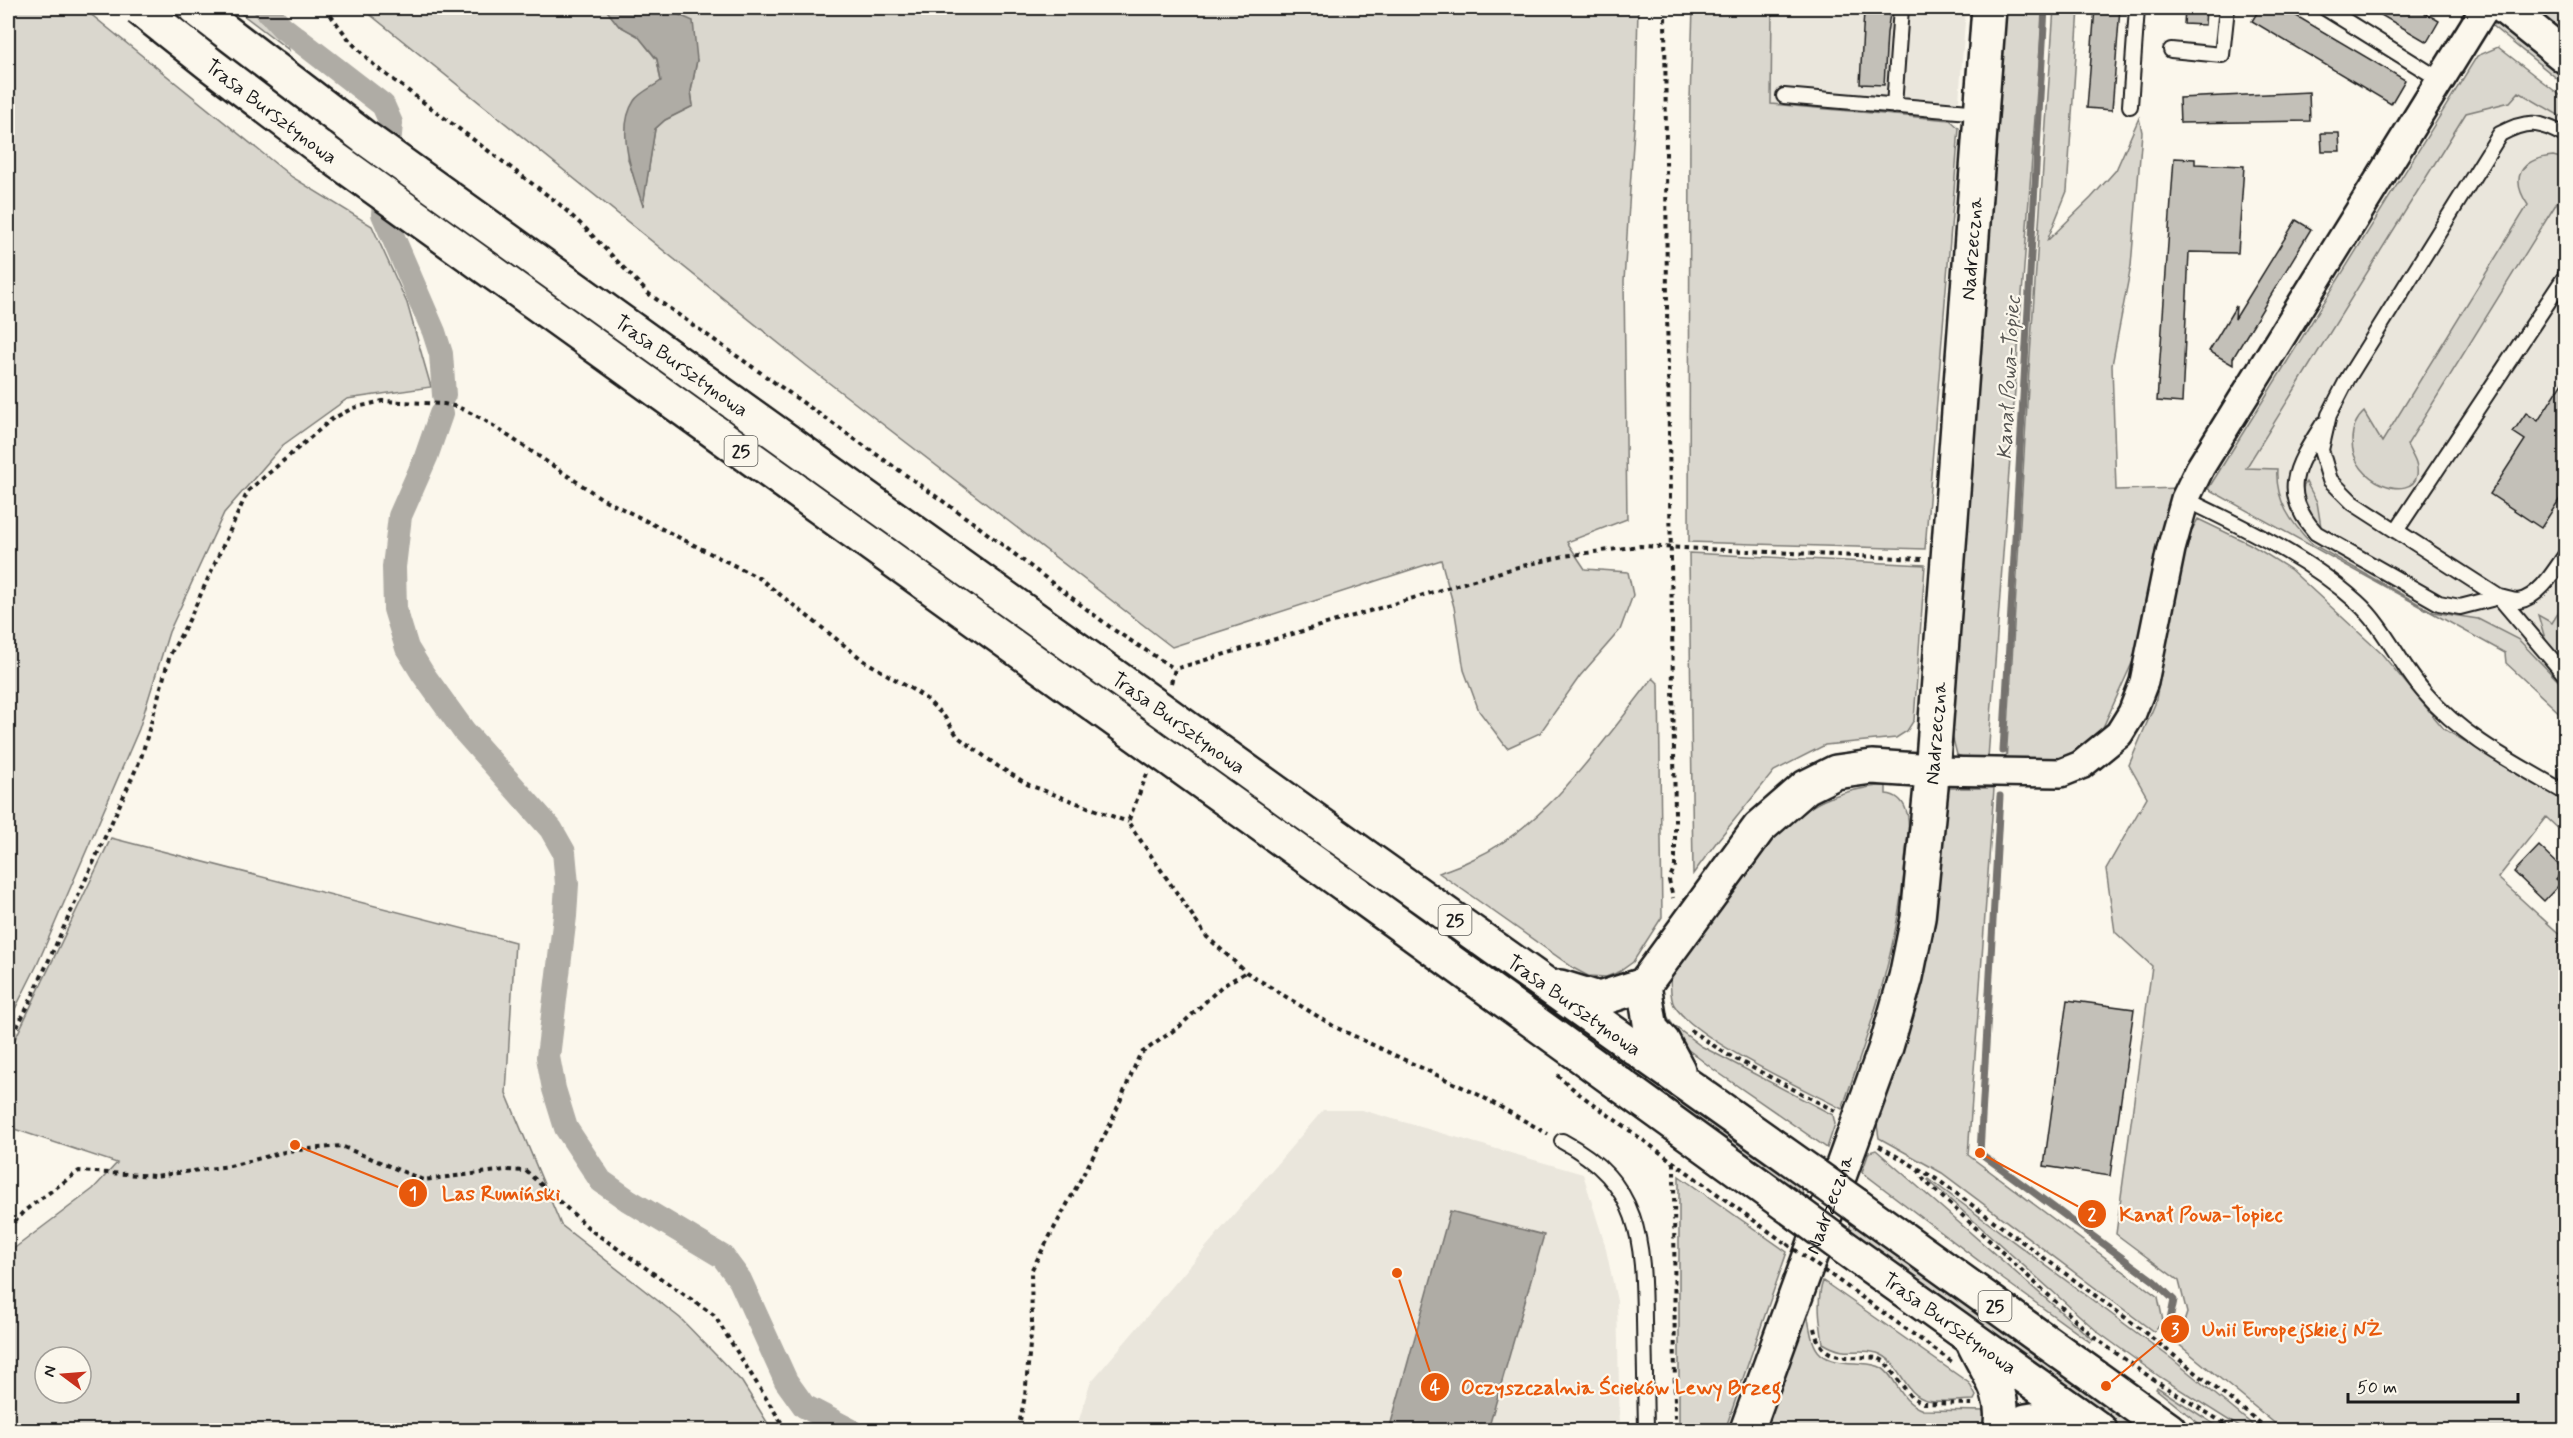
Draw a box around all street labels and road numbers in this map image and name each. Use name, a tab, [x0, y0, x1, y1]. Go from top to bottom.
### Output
street label: Trasa Bursztynowa	[199, 53, 342, 171]
street label: Nadrzeczna	[1955, 195, 1990, 301]
street label: Trasa Bursztynowa	[608, 309, 753, 424]
road number: 25	[724, 436, 758, 466]
street label: Trasa Bursztynowa	[1106, 666, 1251, 781]
street label: Nadrzeczna	[1919, 680, 1954, 786]
road number: 25	[1438, 905, 1472, 935]
street label: Trasa Bursztynowa	[1501, 949, 1646, 1063]
street label: Nadrzeczna	[1800, 1151, 1861, 1258]
street label: Trasa Bursztynowa	[1877, 1267, 2022, 1381]
road number: 25	[1978, 1291, 2012, 1321]

